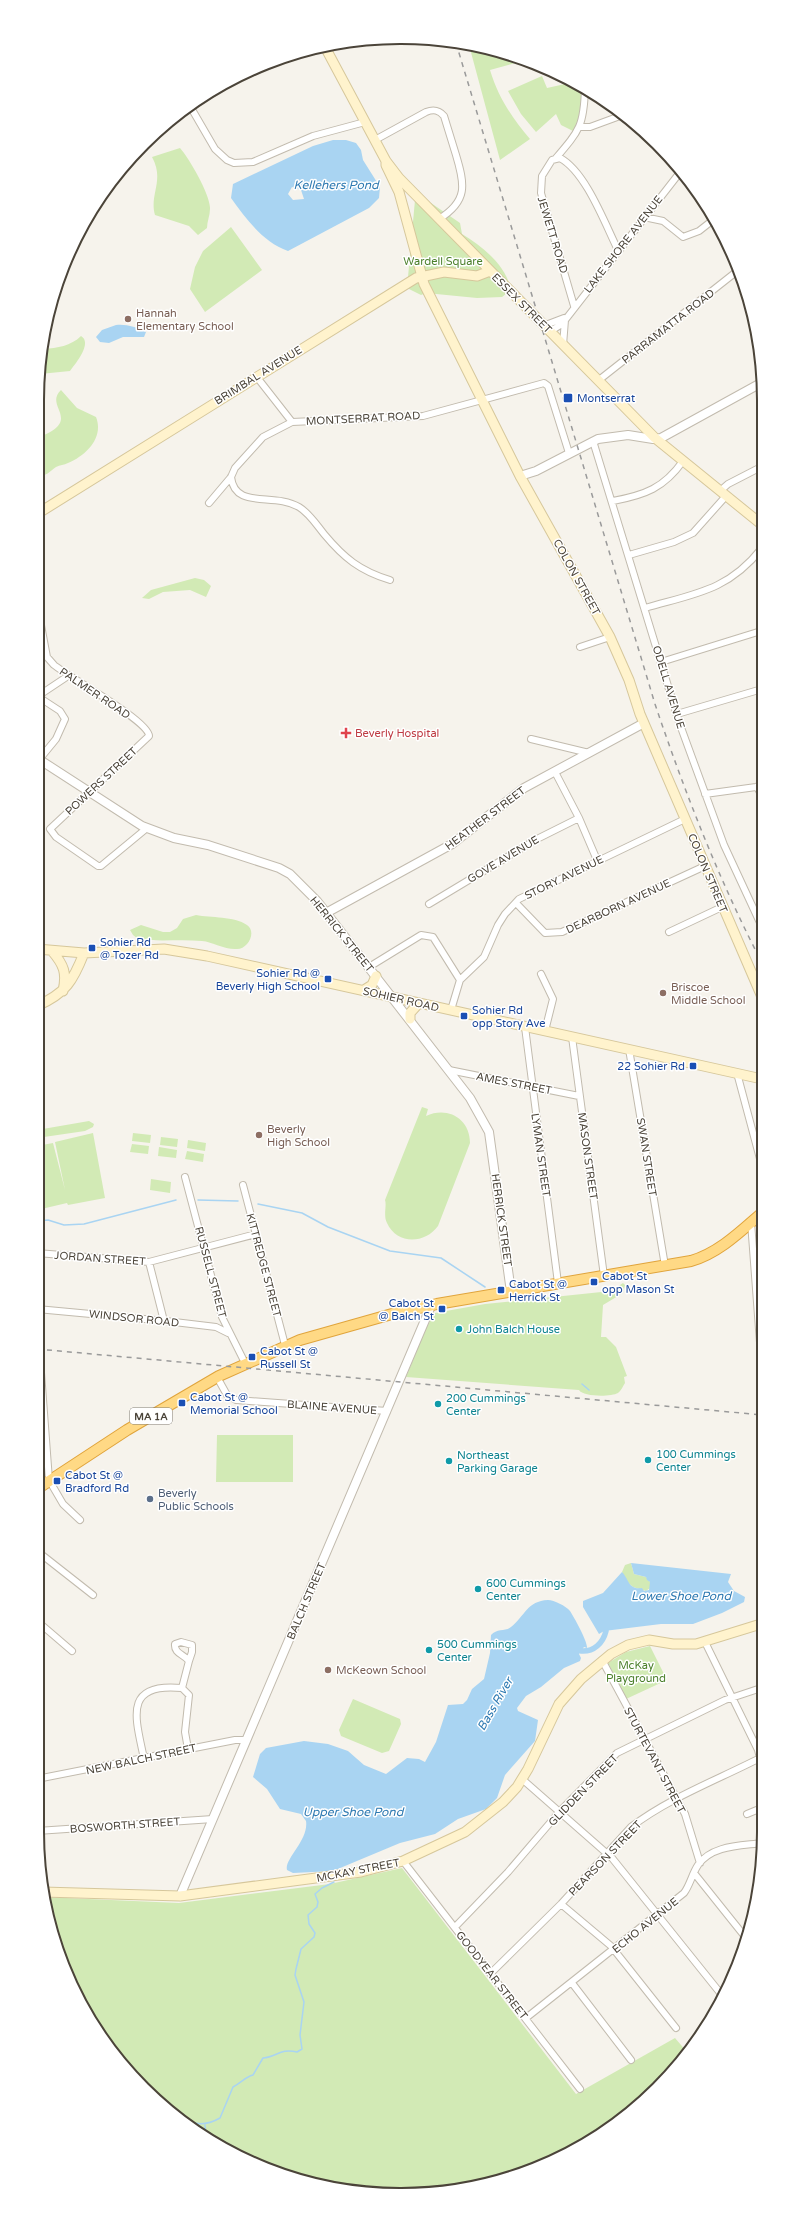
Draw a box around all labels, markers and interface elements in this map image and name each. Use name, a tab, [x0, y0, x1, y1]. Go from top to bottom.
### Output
water label: Kellehers Pond	[293, 178, 380, 192]
street label: LAKE SHORE AVENUE	[581, 193, 665, 296]
street label: JEWETT ROAD	[535, 195, 570, 275]
park label: Wardell Square	[403, 255, 483, 268]
street label: ESSEX STREET	[489, 271, 555, 336]
street label: PARRAMATTA ROAD	[619, 286, 717, 367]
place label: Hannah Elementary School	[136, 307, 234, 333]
marker: Hannah Elementary School	[123, 314, 133, 324]
street label: BRIMBAL AVENUE	[212, 343, 304, 408]
marker: Montserrat	[562, 392, 574, 404]
place label: Montserrat	[577, 392, 635, 405]
street label: MONTSERRAT ROAD	[305, 409, 421, 428]
street label: COLON STREET	[550, 537, 603, 618]
street label: ODELL AVENUE	[650, 644, 687, 730]
street label: PALMER ROAD	[57, 665, 133, 722]
marker: Beverly Hospital	[340, 727, 352, 739]
place label: Beverly Hospital	[355, 727, 439, 740]
street label: POWERS STREET	[63, 745, 140, 818]
street label: HEATHER STREET	[443, 784, 528, 853]
street label: COLON STREET	[685, 832, 730, 915]
street label: GOVE AVENUE	[465, 833, 541, 886]
street label: STORY AVENUE	[523, 853, 606, 902]
street label: DEARBORN AVENUE	[564, 876, 673, 936]
street label: HERRICK STREET	[307, 894, 376, 975]
place label: Sohier Rd @ Tozer Rd	[100, 936, 159, 962]
marker: Sohier Rd @ Tozer Rd	[87, 943, 97, 953]
place label: Sohier Rd @ Beverly High School	[216, 967, 320, 993]
marker: Sohier Rd @ Beverly High School	[323, 974, 333, 984]
place label: Briscoe Middle School	[671, 981, 745, 1007]
street label: SOHIER ROAD	[361, 984, 440, 1015]
marker: Briscoe Middle School	[658, 988, 668, 998]
place label: Sohier Rd opp Story Ave	[472, 1004, 546, 1030]
marker: Sohier Rd opp Story Ave	[459, 1011, 469, 1021]
place label: 22 Sohier Rd	[617, 1060, 685, 1073]
marker: 22 Sohier Rd	[688, 1061, 698, 1071]
street label: AMES STREET	[475, 1070, 553, 1097]
street label: LYMAN STREET	[528, 1112, 553, 1198]
street label: MASON STREET	[575, 1112, 600, 1201]
street label: SWAN STREET	[634, 1117, 659, 1198]
place label: Beverly High School	[267, 1123, 330, 1149]
marker: Beverly High School	[254, 1130, 264, 1140]
street label: HERRICK STREET	[489, 1173, 514, 1268]
street label: KITTREDGE STREET	[243, 1212, 284, 1319]
street label: RUSSELL STREET	[192, 1225, 229, 1319]
street label: JORDAN STREET	[54, 1249, 146, 1268]
place label: Cabot St opp Mason St	[602, 1270, 675, 1296]
marker: Cabot St opp Mason St	[589, 1277, 599, 1287]
place label: Cabot St @ Herrick St	[509, 1278, 567, 1304]
marker: Cabot St @ Herrick St	[496, 1285, 506, 1295]
place label: Cabot St @ Balch St	[379, 1297, 434, 1323]
marker: Cabot St @ Balch St	[437, 1304, 447, 1314]
street label: WINDSOR ROAD	[88, 1307, 180, 1330]
place label: John Balch House	[467, 1323, 560, 1336]
marker: John Balch House	[454, 1324, 464, 1334]
place label: Cabot St @ Russell St	[260, 1345, 318, 1371]
marker: Cabot St @ Russell St	[247, 1352, 257, 1362]
place label: Cabot St @ Memorial School	[190, 1391, 278, 1417]
place label: 200 Cummings Center	[446, 1392, 526, 1418]
marker: Cabot St @ Memorial School	[177, 1398, 187, 1408]
street label: BLAINE AVENUE	[286, 1398, 377, 1417]
marker: 200 Cummings Center	[433, 1399, 443, 1409]
road number: MA 1A	[130, 1408, 172, 1424]
place label: 100 Cummings Center	[656, 1448, 736, 1474]
place label: Northeast Parking Garage	[457, 1449, 538, 1475]
marker: 100 Cummings Center	[643, 1455, 653, 1465]
marker: Northeast Parking Garage	[444, 1456, 454, 1466]
place label: Cabot St @ Bradford Rd	[65, 1469, 129, 1495]
marker: Cabot St @ Bradford Rd	[52, 1476, 62, 1486]
place label: Beverly Public Schools	[158, 1487, 234, 1513]
marker: Beverly Public Schools	[145, 1494, 155, 1504]
street label: BALCH STREET	[284, 1560, 329, 1642]
place label: 600 Cummings Center	[486, 1577, 566, 1603]
marker: 600 Cummings Center	[473, 1584, 483, 1594]
water label: Lower Shoe Pond	[631, 1589, 732, 1603]
place label: 500 Cummings Center	[437, 1638, 517, 1664]
marker: 500 Cummings Center	[424, 1645, 434, 1655]
park label: McKay Playground	[606, 1659, 666, 1685]
place label: McKeown School	[336, 1664, 426, 1677]
marker: McKeown School	[323, 1665, 333, 1675]
water label: Bass River	[474, 1674, 516, 1733]
street label: STURTEVANT STREET	[621, 1705, 688, 1816]
street label: NEW BALCH STREET	[85, 1741, 198, 1778]
street label: GLIDDEN STREET	[546, 1752, 621, 1829]
water label: Upper Shoe Pond	[303, 1805, 405, 1819]
street label: BOSWORTH STREET	[69, 1815, 181, 1836]
street label: PEARSON STREET	[566, 1818, 645, 1899]
street label: MCKAY STREET	[315, 1856, 401, 1885]
street label: ECHO AVENUE	[610, 1895, 681, 1956]
street label: GOODYEAR STREET	[453, 1928, 530, 2022]

